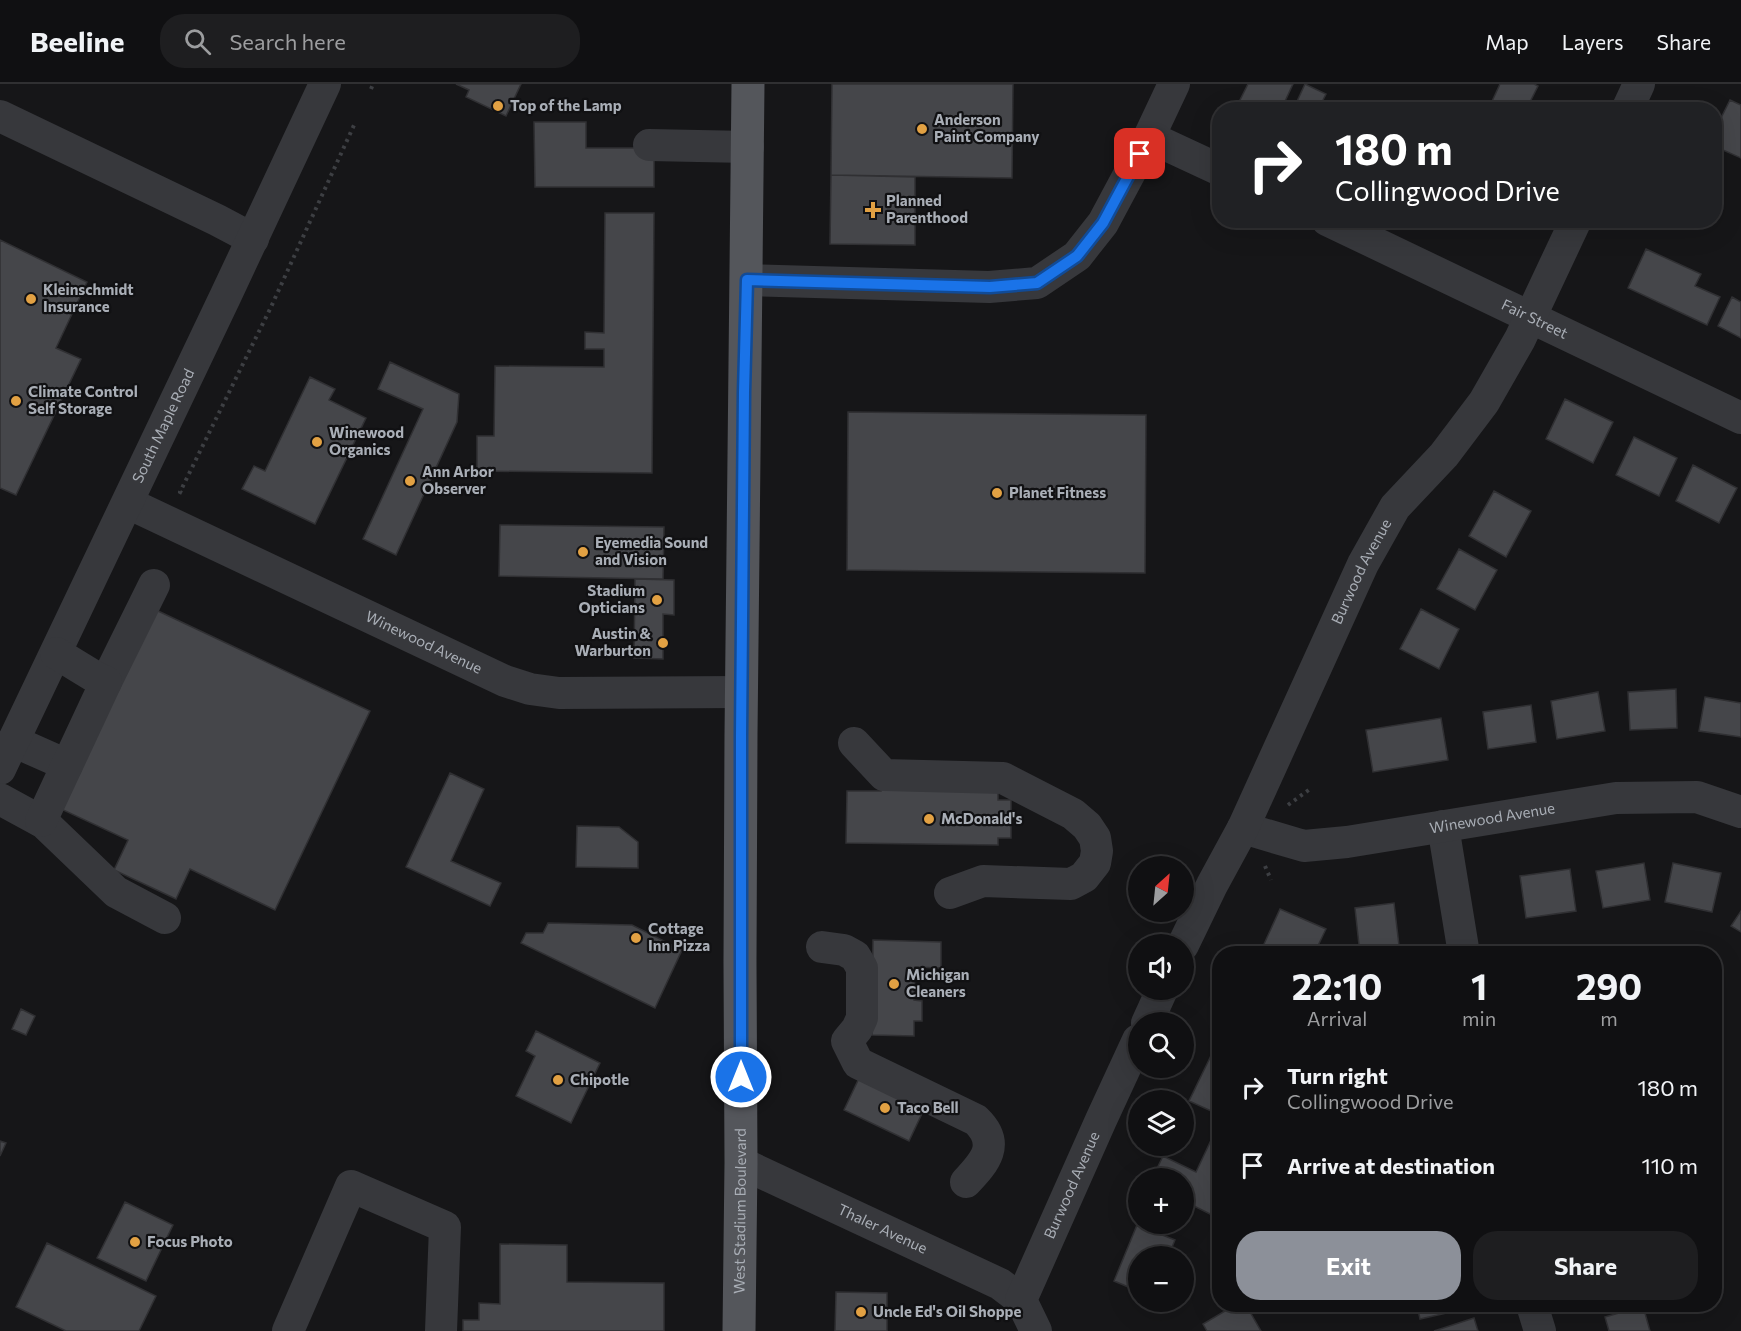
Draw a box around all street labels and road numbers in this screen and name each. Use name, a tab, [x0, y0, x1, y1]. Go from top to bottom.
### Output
street label: Fair Street	[1499, 295, 1571, 342]
street label: South Maple Road	[128, 366, 198, 486]
street label: Burwood Avenue	[1327, 515, 1395, 627]
street label: Winewood Avenue	[363, 606, 485, 677]
street label: Winewood Avenue	[1428, 798, 1556, 836]
street label: West Stadium Boulevard	[729, 1128, 749, 1294]
street label: Burwood Avenue	[1039, 1128, 1103, 1241]
street label: Thaler Avenue	[835, 1199, 930, 1257]

